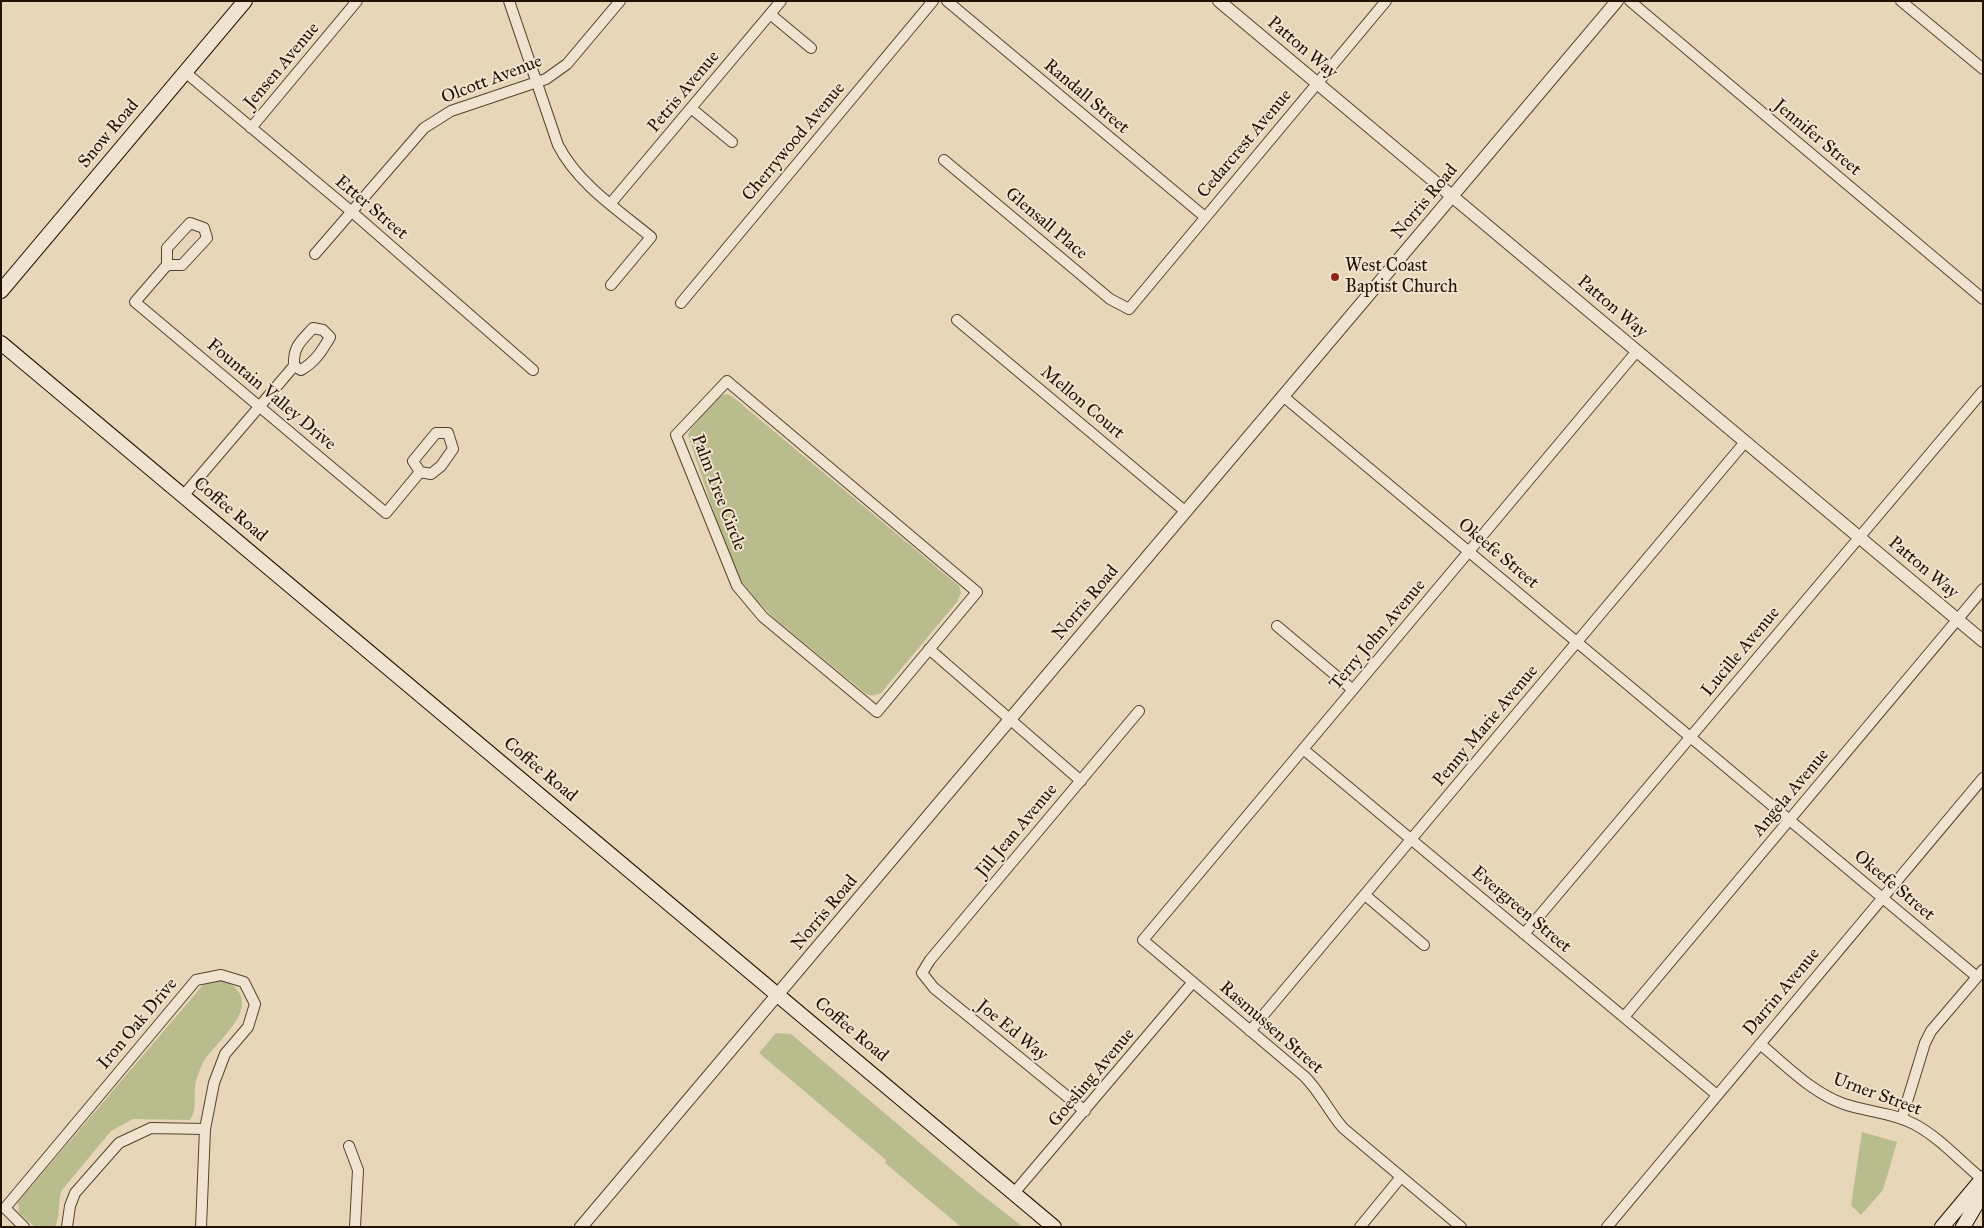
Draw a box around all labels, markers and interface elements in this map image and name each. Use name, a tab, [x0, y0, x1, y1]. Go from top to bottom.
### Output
street label: Patton Way	[1262, 12, 1342, 84]
street label: Jensen Avenue	[240, 18, 324, 114]
street label: Petris Avenue	[644, 47, 724, 137]
street label: Olcott Avenue	[439, 51, 545, 109]
street label: Randall Street	[1039, 55, 1133, 139]
street label: Cherrywood Avenue	[738, 78, 850, 206]
street label: Cedarcrest Avenue	[1193, 85, 1297, 203]
street label: Snow Road	[74, 95, 144, 173]
street label: Jennifer Street	[1769, 95, 1865, 181]
street label: Norris Road	[1387, 160, 1463, 244]
street label: Etter Street	[330, 171, 412, 245]
street label: Glensall Place	[1000, 183, 1092, 265]
place label: West Coast Baptist Church	[1345, 256, 1458, 298]
marker: West Coast Baptist Church	[1329, 271, 1341, 283]
street label: Patton Way	[1572, 271, 1652, 343]
street label: Fountain Valley Drive	[202, 335, 340, 455]
street label: Mellon Court	[1036, 362, 1128, 444]
street label: Palm Tree Circle	[686, 432, 750, 554]
street label: Coffee Road	[189, 473, 271, 547]
street label: Okeefe Street	[1453, 514, 1543, 594]
street label: Patton Way	[1883, 532, 1963, 604]
street label: Norris Road	[1048, 561, 1124, 645]
street label: Terry John Avenue	[1325, 575, 1431, 695]
street label: Lucille Avenue	[1697, 603, 1785, 701]
street label: Penny Marie Avenue	[1429, 661, 1543, 791]
street label: Coffee Road	[499, 733, 581, 807]
street label: Angela Avenue	[1748, 745, 1834, 841]
street label: Jill Jean Avenue	[972, 780, 1062, 882]
street label: Okeefe Street	[1849, 846, 1939, 926]
street label: Evergreen Street	[1467, 862, 1575, 958]
street label: Norris Road	[787, 871, 863, 955]
street label: Darrin Avenue	[1739, 944, 1825, 1040]
street label: Iron Oak Drive	[94, 974, 182, 1074]
street label: Rasmussen Street	[1215, 977, 1327, 1079]
street label: Coffee Road	[810, 993, 892, 1067]
street label: Joe Ed Way	[972, 996, 1052, 1066]
street label: Goesling Avenue	[1044, 1024, 1140, 1132]
street label: Urner Street	[1830, 1069, 1924, 1121]

